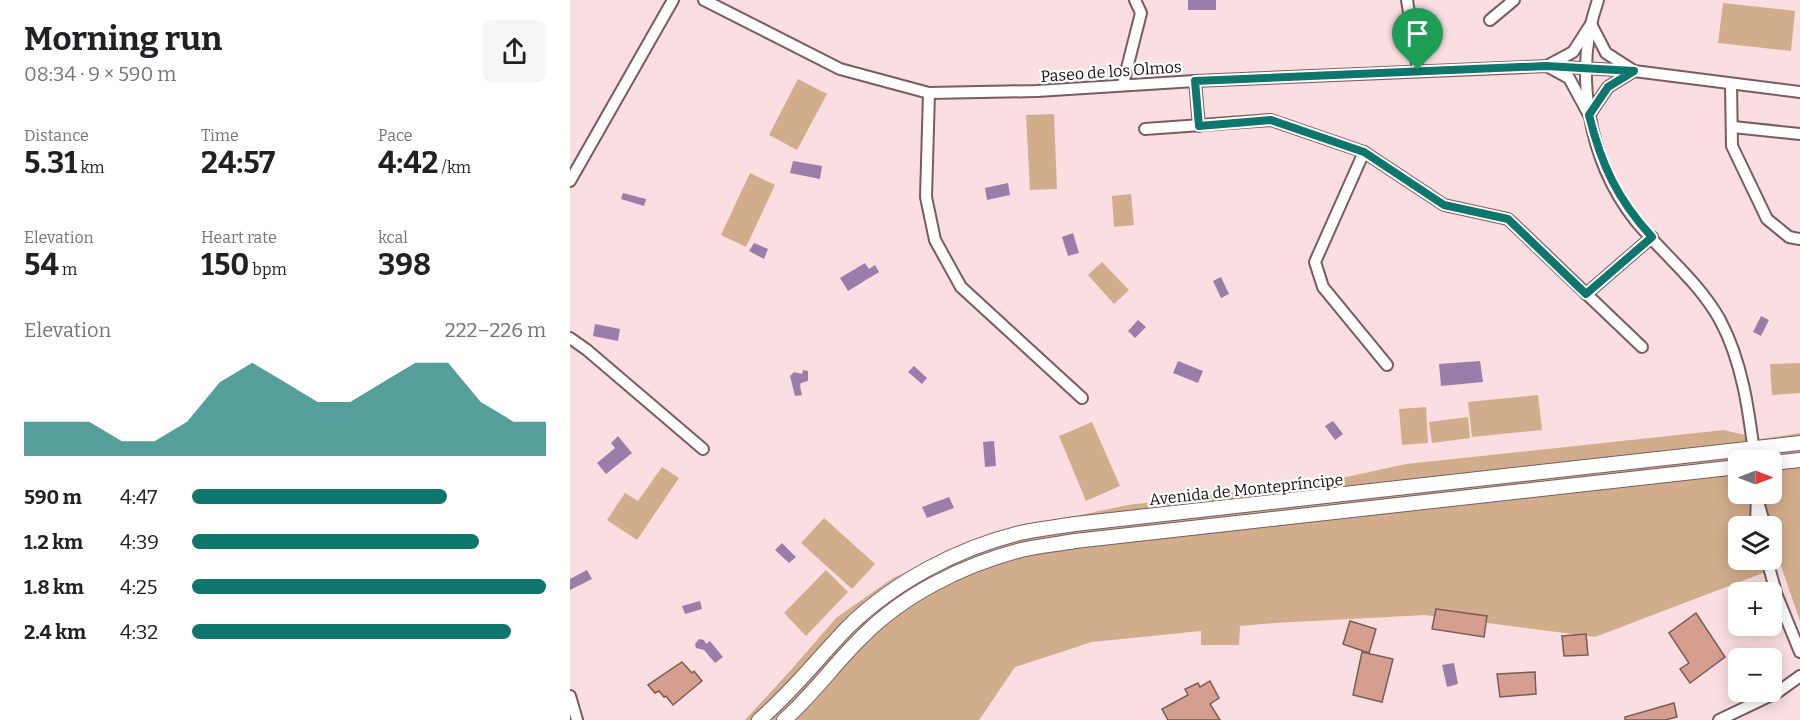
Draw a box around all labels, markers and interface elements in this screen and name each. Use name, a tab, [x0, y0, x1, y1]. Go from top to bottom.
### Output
pin	[1392, 8, 1443, 70]
icon: arrive	[1401, 17, 1434, 50]
text: Morning run	[24, 19, 222, 59]
button: share	[483, 20, 546, 83]
street label: Paseo de los Olmos	[1040, 57, 1182, 86]
text: 08:34 · 9 × 590 m	[24, 62, 176, 86]
text: Distance	[24, 126, 89, 145]
text: Time	[201, 126, 239, 145]
text: Pace	[378, 126, 413, 145]
text: 5.31	[24, 145, 77, 181]
text: 24:57	[201, 145, 275, 181]
text: 4:42	[378, 145, 438, 181]
text: km	[77, 158, 104, 177]
text: /km	[438, 158, 471, 177]
text: Elevation	[24, 228, 94, 247]
text: Heart rate	[201, 228, 277, 247]
text: kcal	[378, 228, 408, 247]
text: 54	[24, 247, 59, 283]
text: 150	[201, 247, 249, 283]
text: 398	[378, 247, 431, 283]
text: m	[59, 260, 77, 279]
text: bpm	[249, 260, 287, 279]
text: Elevation	[24, 318, 111, 342]
text: 222–226 m	[445, 318, 546, 342]
north arrow	[1728, 450, 1782, 504]
map controls	[1728, 450, 1782, 702]
street label: Avenida de Montepríncipe	[1148, 470, 1344, 509]
text: 590 m	[24, 485, 82, 509]
text: 4:47	[120, 485, 157, 509]
button: layers	[1728, 516, 1782, 570]
text: 1.2 km	[24, 530, 83, 554]
text: 4:39	[120, 530, 159, 554]
text: 1.8 km	[24, 575, 84, 599]
text: 4:25	[120, 575, 157, 599]
button: +	[1728, 582, 1782, 636]
text: 2.4 km	[24, 620, 86, 644]
text: 4:32	[120, 620, 158, 644]
button: −	[1728, 648, 1782, 702]

